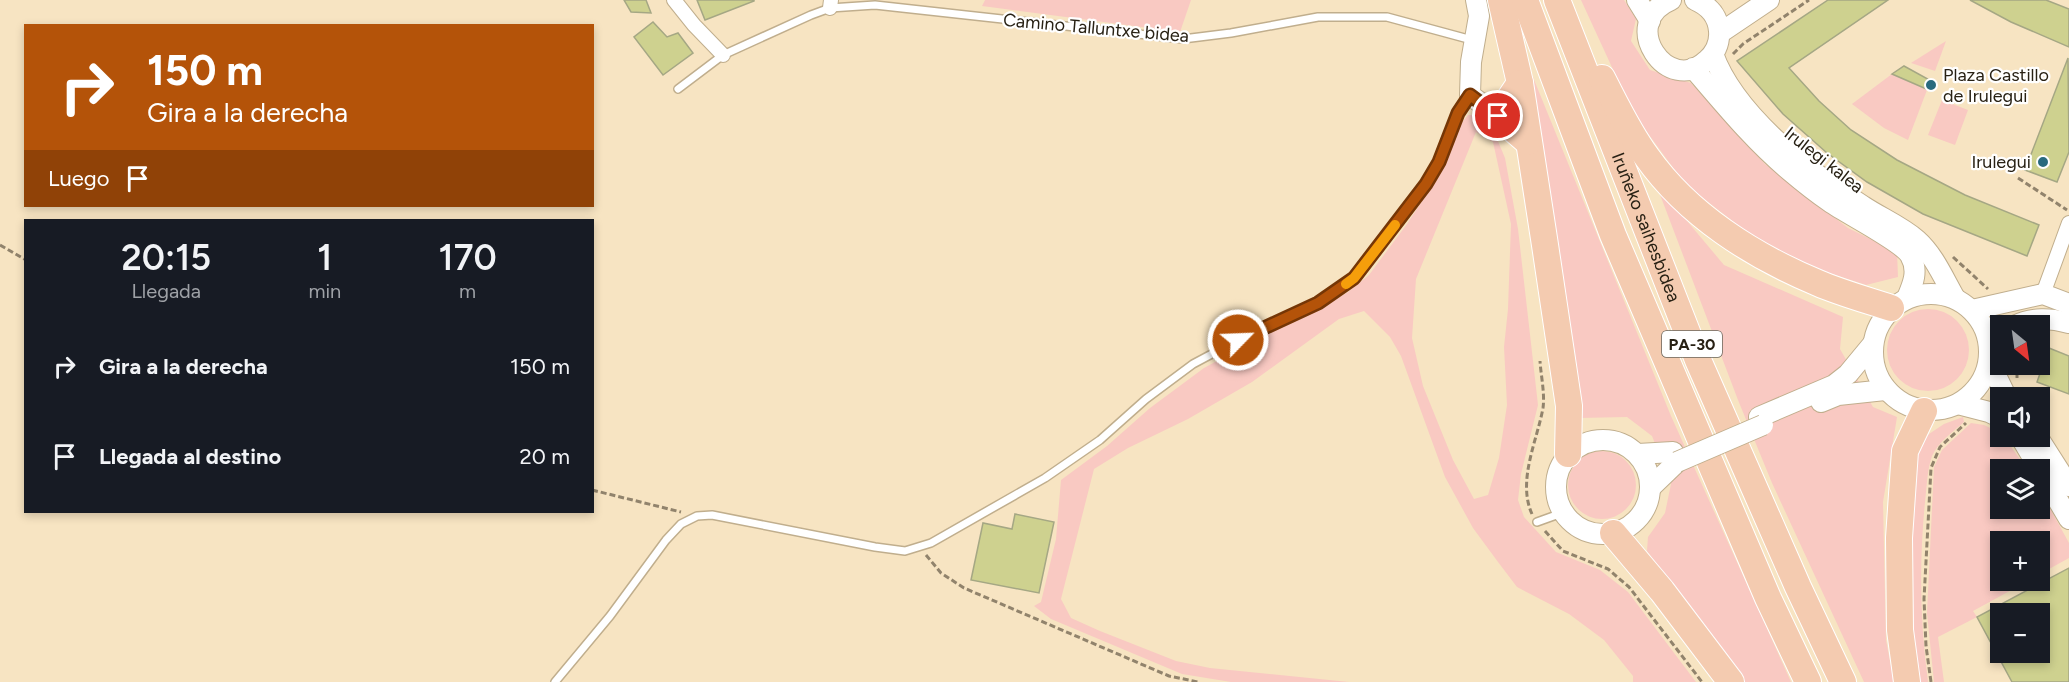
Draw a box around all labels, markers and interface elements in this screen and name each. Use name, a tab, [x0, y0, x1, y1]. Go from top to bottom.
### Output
street label: Camino Talluntxe bidea	[1002, 9, 1190, 47]
text: 150 m	[147, 45, 263, 96]
icon: right	[48, 48, 126, 126]
place label: Plaza Castillo de Irulegui	[1943, 64, 2049, 107]
marker: Plaza Castillo de Irulegui	[1924, 78, 1938, 92]
pin	[1472, 90, 1523, 141]
text: Gira a la derecha	[147, 96, 348, 129]
icon: arrive	[1481, 99, 1514, 132]
street label: Irulegi kalea	[1780, 122, 1868, 198]
street label: Iruñeko saihesbidea	[1607, 149, 1685, 305]
place label: Irulegui	[1971, 151, 2031, 173]
marker: Irulegui	[2036, 155, 2050, 169]
icon: arrive	[121, 162, 154, 195]
text: Luego	[48, 165, 109, 192]
text: 20:15	[121, 236, 211, 279]
text: 1	[317, 236, 332, 279]
text: 170	[439, 236, 497, 279]
text: Llegada	[131, 279, 201, 303]
text: min	[308, 279, 341, 303]
text: m	[459, 279, 476, 303]
position arrow	[1206, 308, 1270, 372]
north arrow	[1990, 315, 2050, 375]
map controls	[1990, 315, 2050, 663]
road number: PA-30	[1662, 331, 1722, 357]
icon: right	[48, 350, 81, 383]
text: Gira a la derecha	[99, 353, 268, 380]
text: 150 m	[510, 353, 570, 380]
button: sound	[1990, 387, 2050, 447]
icon: arrive	[48, 440, 81, 473]
text: Llegada al destino	[99, 443, 281, 470]
text: 20 m	[519, 443, 570, 470]
button: layers	[1990, 459, 2050, 519]
button: +	[1990, 531, 2050, 591]
button: −	[1990, 603, 2050, 663]

